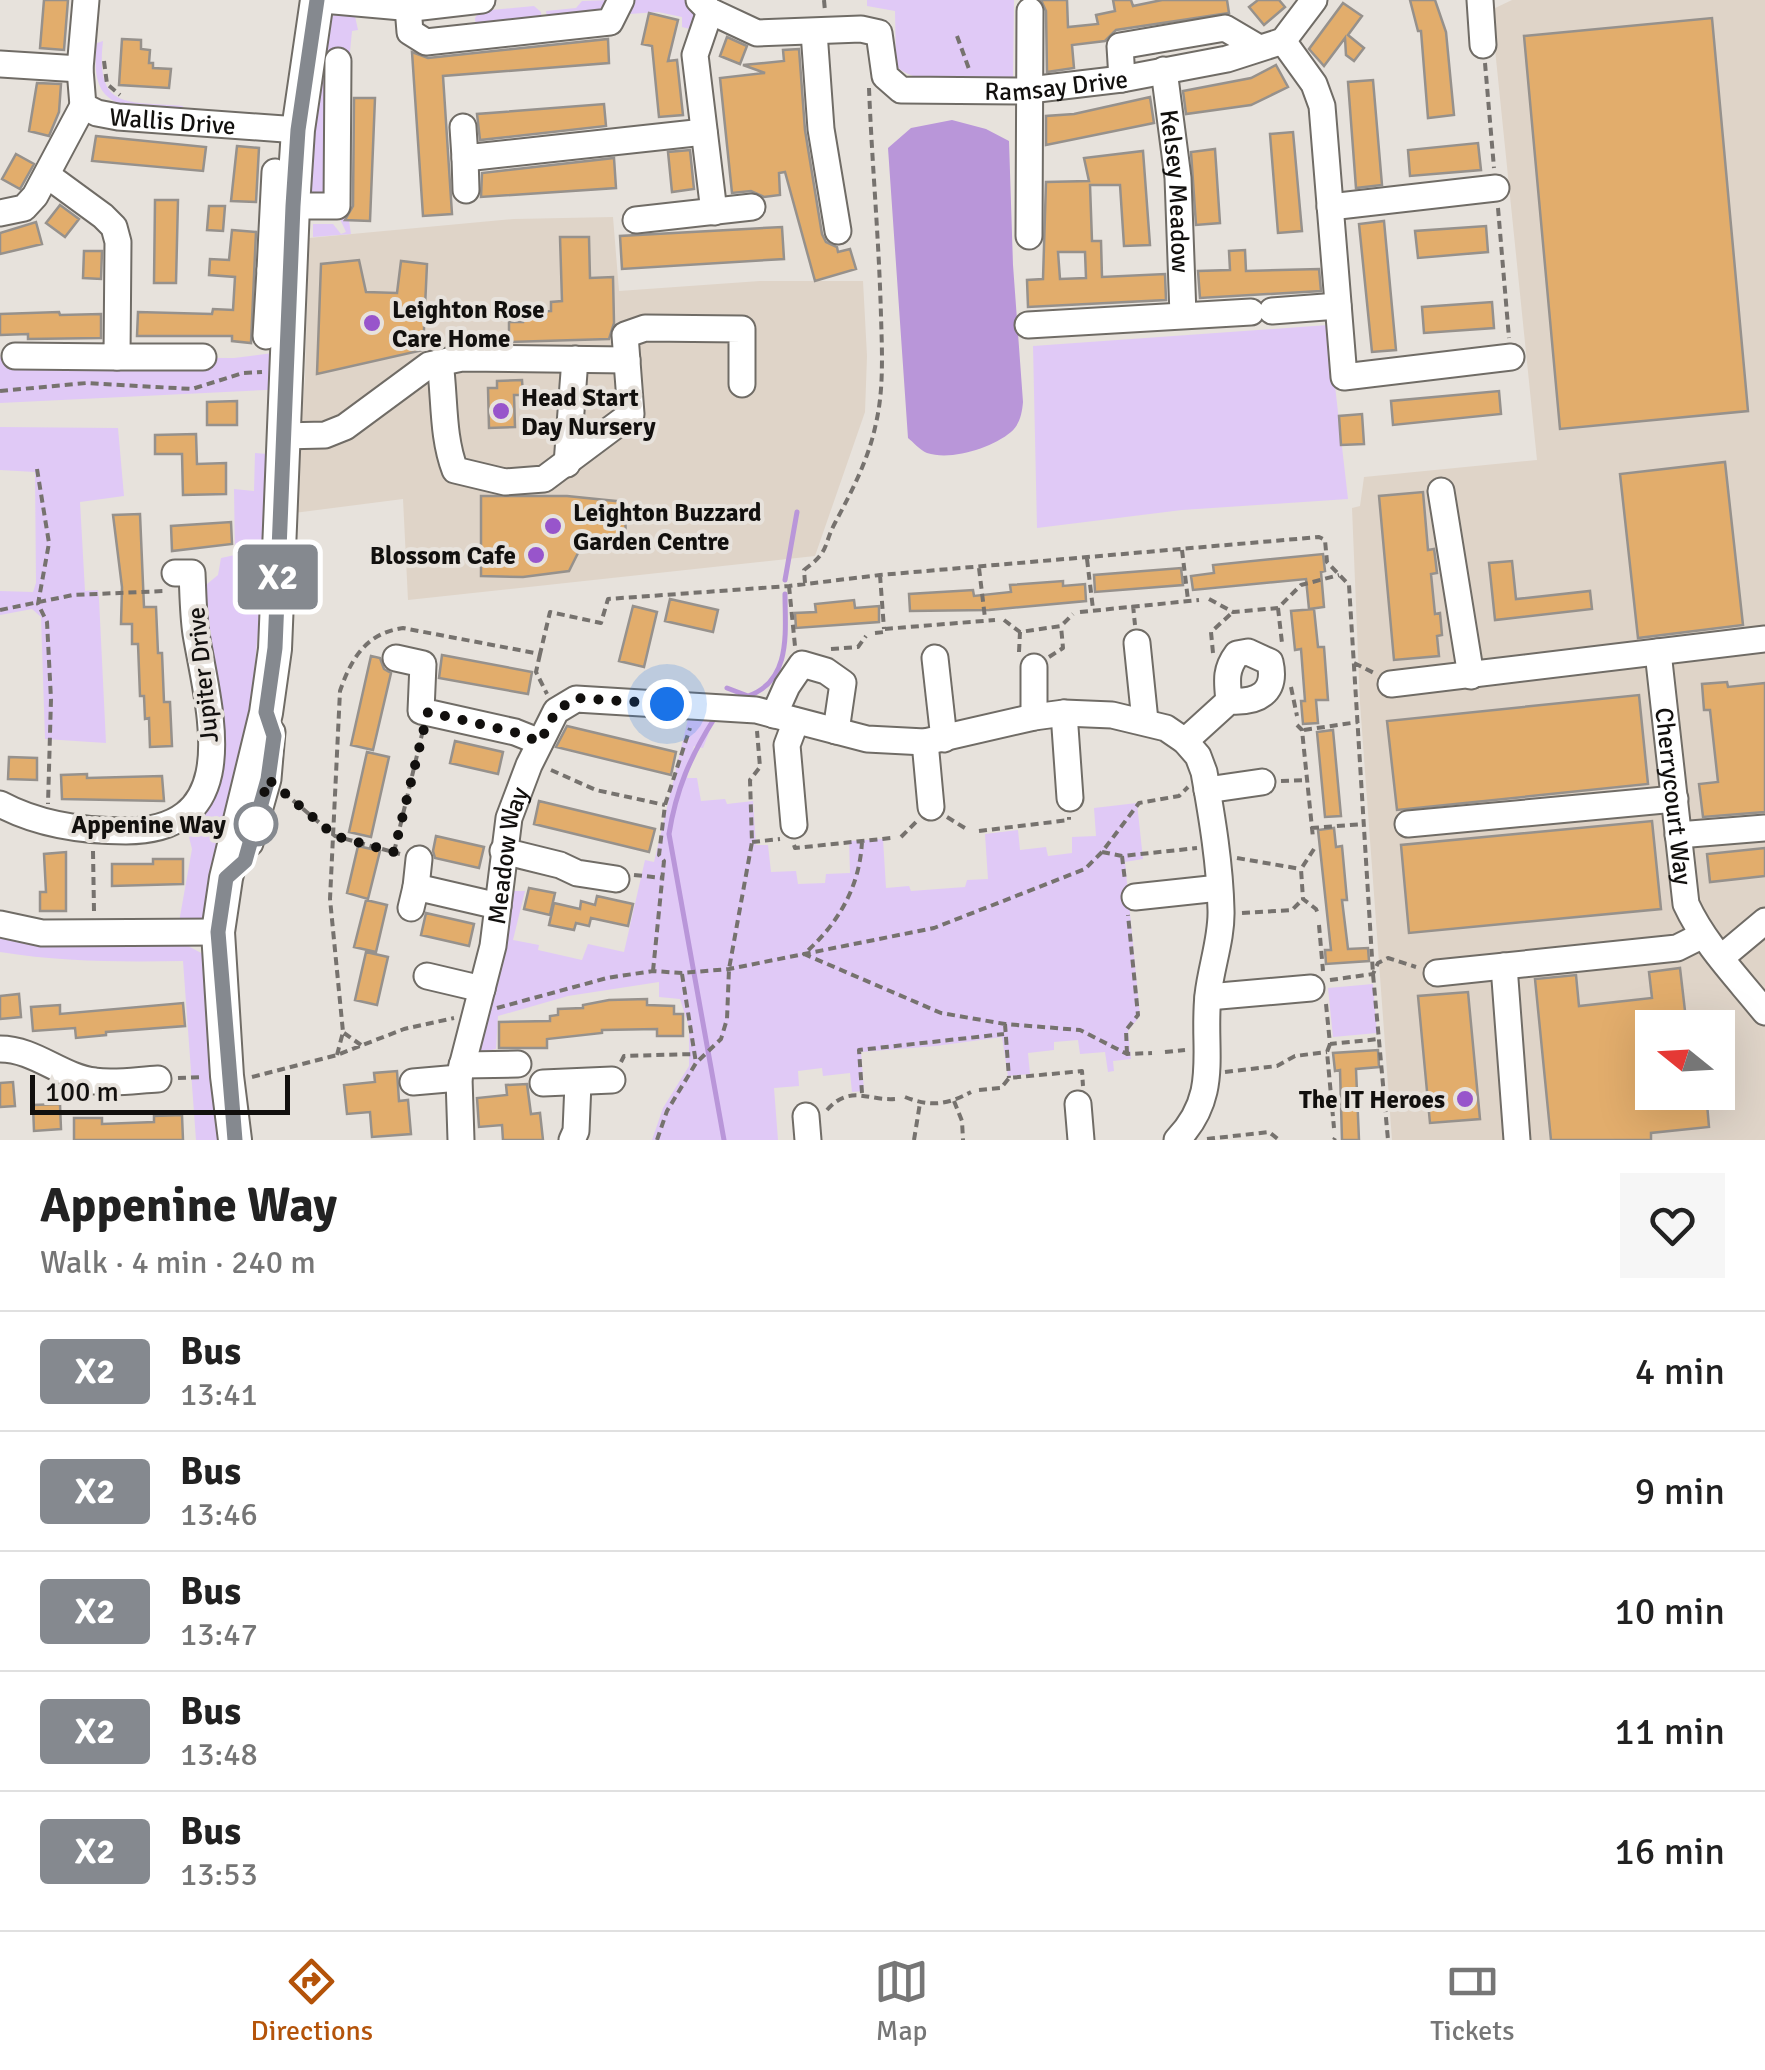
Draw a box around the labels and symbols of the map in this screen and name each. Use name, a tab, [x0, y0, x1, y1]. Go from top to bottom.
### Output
street label: Ramsay Drive	[984, 63, 1129, 108]
street label: Wallis Drive	[108, 101, 237, 141]
street label: Kelsey Meadow	[1153, 108, 1196, 274]
place label: Leighton Rose Care Home	[392, 294, 545, 354]
marker: Leighton Rose Care Home	[361, 312, 383, 334]
place label: Head Start Day Nursery	[521, 382, 656, 442]
marker: Head Start Day Nursery	[490, 400, 512, 422]
place label: Leighton Buzzard Garden Centre	[573, 497, 762, 557]
marker: Leighton Buzzard Garden Centre	[542, 515, 564, 537]
place label: Blossom Cafe	[370, 540, 516, 571]
line badge: X2	[233, 544, 323, 610]
marker: Blossom Cafe	[525, 544, 547, 566]
street label: Jupiter Drive	[180, 605, 225, 744]
your location	[642, 679, 692, 729]
street label: Cherrycourt Way	[1648, 706, 1699, 887]
street label: Meadow Way	[481, 782, 535, 926]
marker: Appenine Way	[235, 803, 277, 845]
place label: Appenine Way	[71, 809, 227, 840]
north arrow	[1635, 1010, 1735, 1110]
scale bar	[30, 1070, 290, 1114]
place label: The IT Heroes	[1299, 1084, 1445, 1115]
marker: The IT Heroes	[1454, 1088, 1476, 1110]

